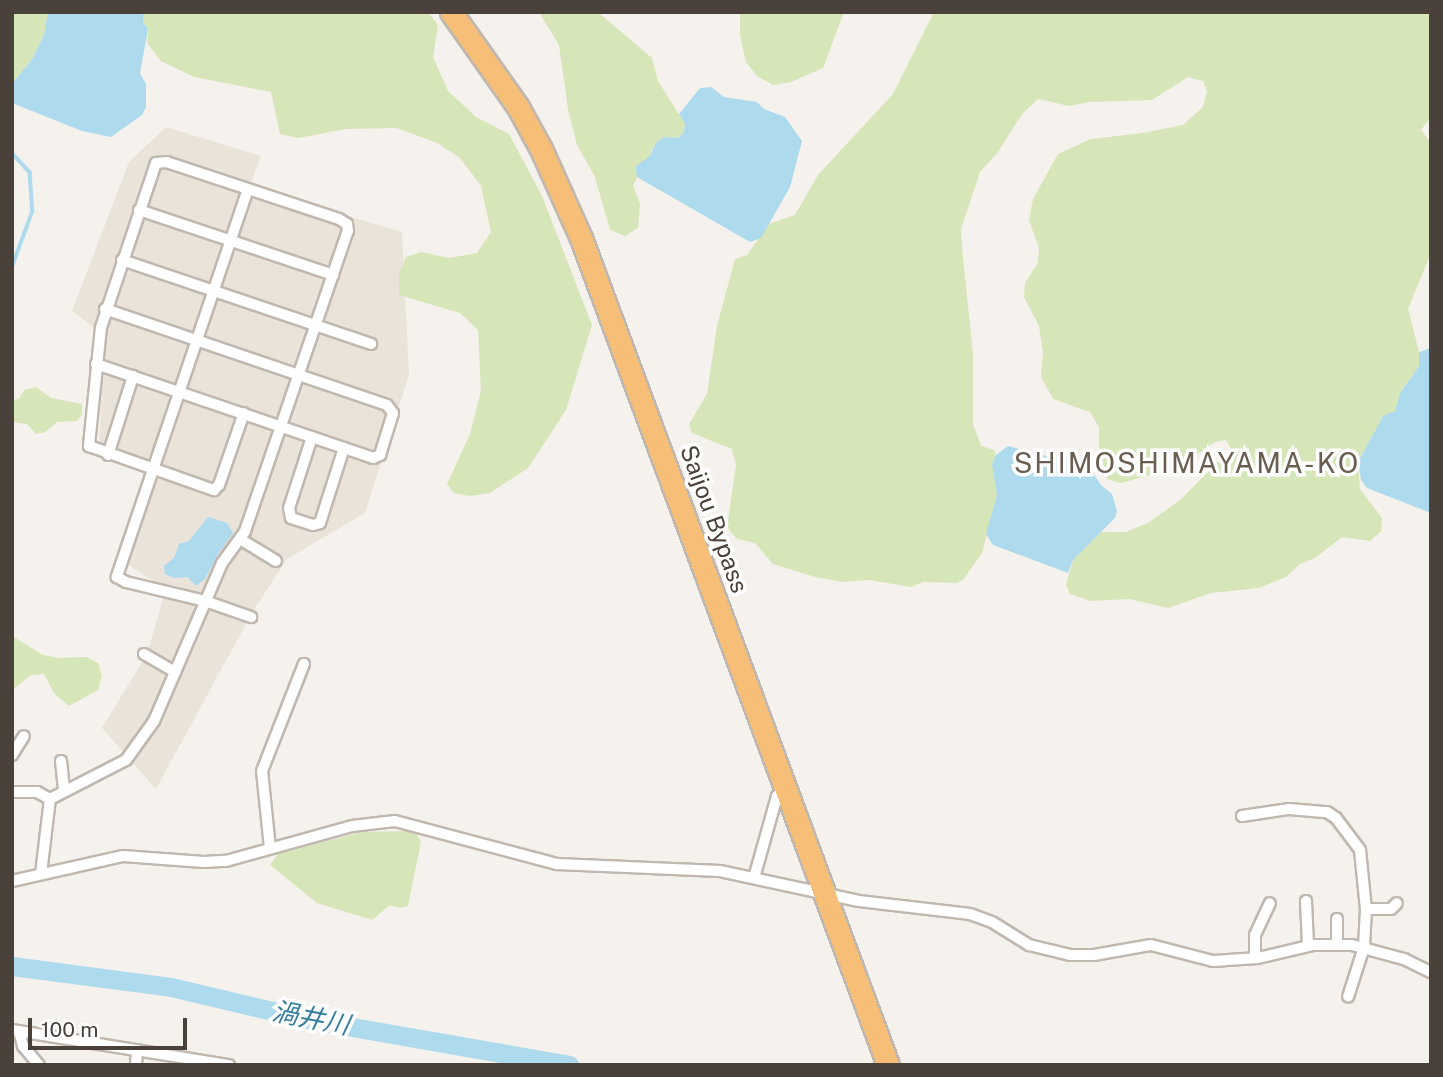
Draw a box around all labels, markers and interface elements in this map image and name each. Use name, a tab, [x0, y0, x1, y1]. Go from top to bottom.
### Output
street label: Saijou Bypass	[674, 441, 754, 597]
district label: SHIMOSHIMAYAMA-KO	[1016, 446, 1358, 480]
water label: 渦井川	[270, 995, 352, 1041]
scale bar	[32, 1004, 191, 1048]
text: 100 m	[41, 1017, 98, 1042]

